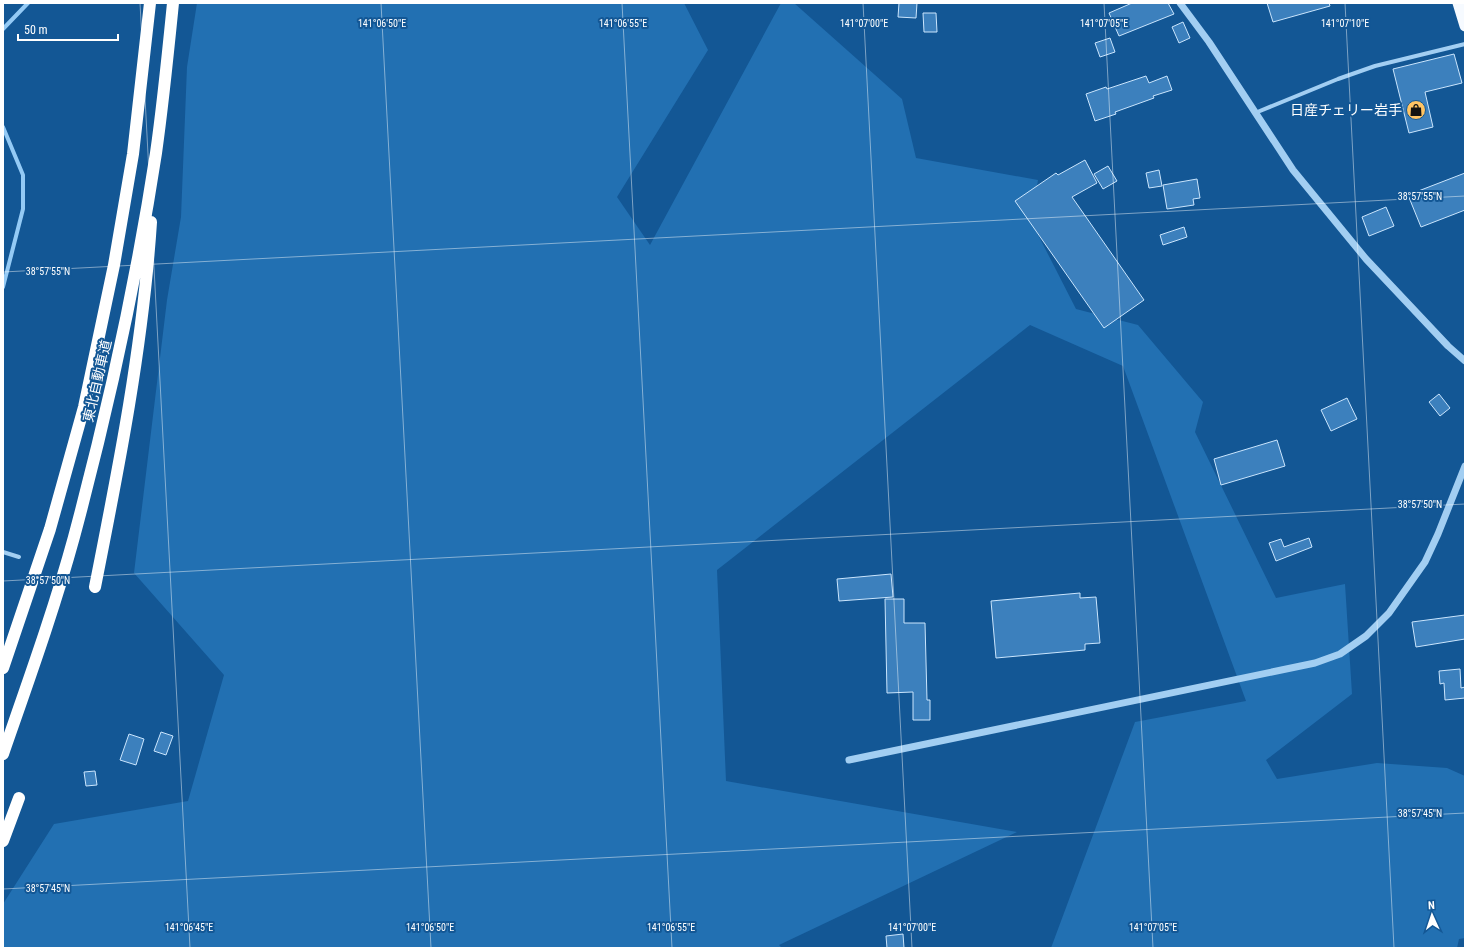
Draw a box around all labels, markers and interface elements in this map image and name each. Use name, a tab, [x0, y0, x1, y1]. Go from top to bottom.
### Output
scale bar	[18, 16, 118, 42]
text: 141°06'50"E	[358, 18, 406, 29]
text: 141°06'55"E	[599, 18, 647, 29]
text: 141°07'00"E	[840, 18, 888, 29]
text: 141°07'05"E	[1080, 18, 1128, 29]
text: 141°07'10"E	[1321, 18, 1369, 29]
text: 50 m	[24, 23, 48, 37]
shop icon: 日産チェリー岩手	[1405, 99, 1427, 121]
place label: 日産チェリー岩手	[1290, 102, 1402, 118]
text: 38°57'55"N	[1398, 191, 1442, 202]
text: 38°57'55"N	[26, 266, 70, 277]
street label: 東北自動車道	[80, 338, 114, 424]
text: 38°57'50"N	[1398, 499, 1442, 510]
text: 38°57'50"N	[26, 575, 70, 586]
text: 38°57'45"N	[1398, 808, 1442, 819]
text: 38°57'45"N	[26, 883, 70, 894]
north arrow	[1412, 895, 1452, 935]
text: N	[1428, 899, 1435, 912]
text: 141°06'45"E	[165, 922, 213, 933]
text: 141°06'50"E	[406, 922, 454, 933]
text: 141°06'55"E	[647, 922, 695, 933]
text: 141°07'00"E	[888, 922, 936, 933]
text: 141°07'05"E	[1129, 922, 1177, 933]

